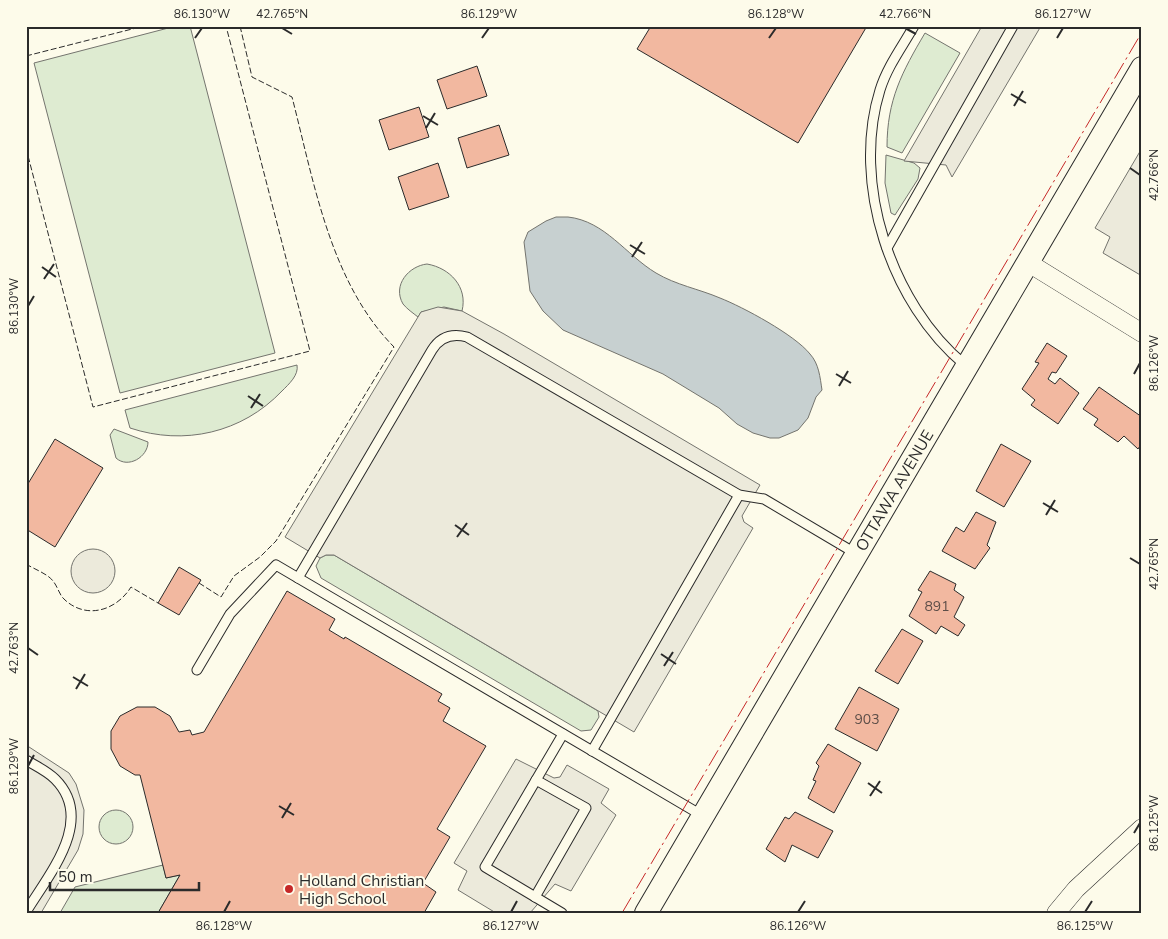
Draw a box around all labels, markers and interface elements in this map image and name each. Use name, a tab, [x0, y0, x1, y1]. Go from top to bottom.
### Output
text: 86.130°W	[174, 6, 230, 22]
text: 42.765°N	[256, 6, 308, 22]
text: 86.129°W	[461, 6, 517, 22]
text: 86.128°W	[748, 6, 804, 22]
text: 42.766°N	[879, 6, 931, 22]
text: 86.127°W	[1035, 6, 1091, 22]
text: 42.766°N	[1146, 149, 1162, 201]
text: 86.130°W	[6, 278, 22, 334]
text: 86.126°W	[1146, 335, 1162, 391]
street label: OTTAWA AVENUE	[851, 426, 939, 556]
text: 42.765°N	[1146, 538, 1162, 590]
house number: 891	[924, 597, 950, 616]
text: 42.763°N	[6, 622, 22, 674]
house number: 903	[854, 710, 880, 729]
text: 86.129°W	[6, 738, 22, 794]
text: 86.125°W	[1146, 795, 1162, 851]
scale bar	[50, 859, 199, 891]
text: 50 m	[58, 867, 93, 887]
place label: Holland Christian High School	[299, 870, 424, 910]
marker: Holland Christian High School	[283, 883, 295, 895]
text: 86.128°W	[196, 918, 252, 934]
text: 86.127°W	[483, 918, 539, 934]
text: 86.126°W	[770, 918, 826, 934]
text: 86.125°W	[1057, 918, 1113, 934]

